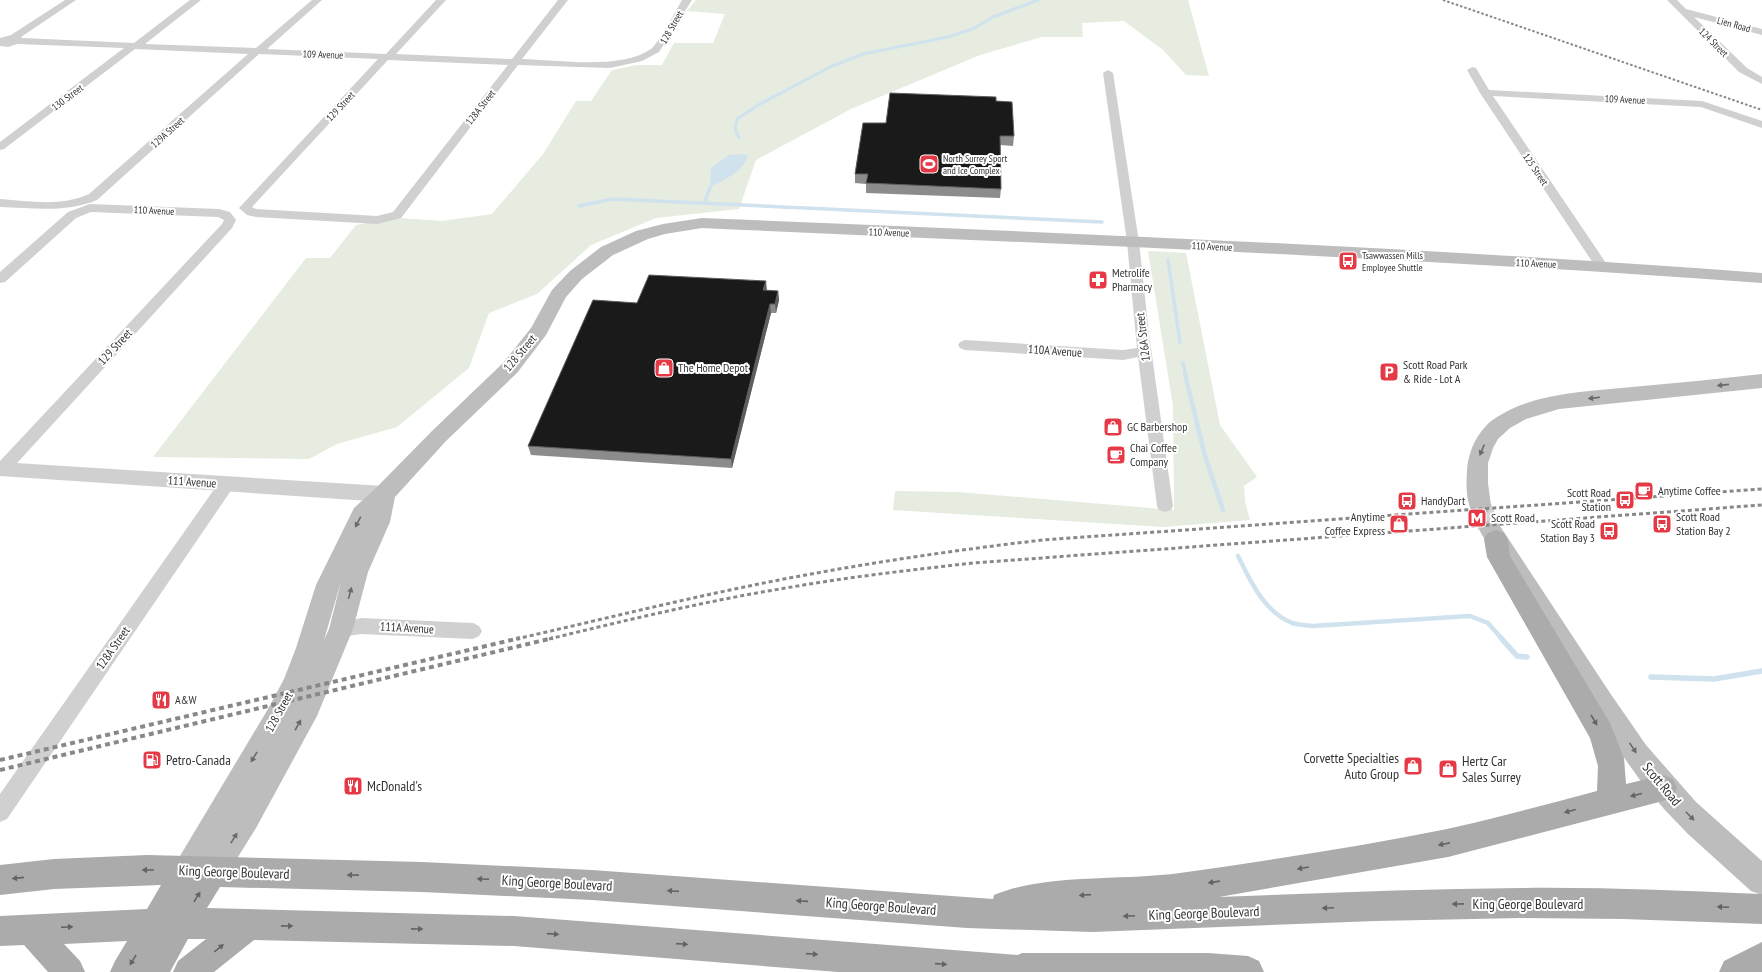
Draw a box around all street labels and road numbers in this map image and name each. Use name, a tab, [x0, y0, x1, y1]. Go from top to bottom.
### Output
street label: 128 Street	[657, 8, 686, 46]
street label: Lien Road	[1716, 14, 1752, 35]
street label: 124 Street	[1696, 25, 1731, 60]
street label: 109 Avenue	[302, 47, 344, 62]
street label: 130 Street	[49, 81, 86, 114]
street label: 128A Street	[463, 87, 498, 127]
street label: 129 Street	[323, 88, 358, 124]
street label: 109 Avenue	[1604, 92, 1646, 107]
street label: 129A Street	[148, 114, 187, 151]
street label: 125 Street	[1520, 151, 1551, 188]
street label: 110 Avenue	[133, 203, 175, 218]
street label: 110 Avenue	[868, 225, 910, 240]
street label: 110 Avenue	[1191, 239, 1233, 254]
street label: 110 Avenue	[1515, 256, 1557, 271]
street label: 126A Street	[1132, 311, 1153, 362]
street label: 129 Street	[94, 325, 135, 368]
street label: 128 Street	[500, 331, 540, 374]
street label: 110A Avenue	[1028, 341, 1083, 360]
street label: 111 Avenue	[167, 472, 217, 491]
street label: 111A Avenue	[380, 619, 434, 636]
street label: 128A Street	[92, 623, 133, 672]
street label: 128 Street	[261, 688, 296, 734]
street label: Scott Road	[1639, 759, 1685, 809]
street label: King George Boulevard	[178, 861, 290, 883]
street label: King George Boulevard	[501, 871, 613, 895]
street label: King George Boulevard	[825, 893, 937, 919]
street label: King George Boulevard	[1473, 895, 1583, 913]
street label: King George Boulevard	[1148, 902, 1260, 924]

